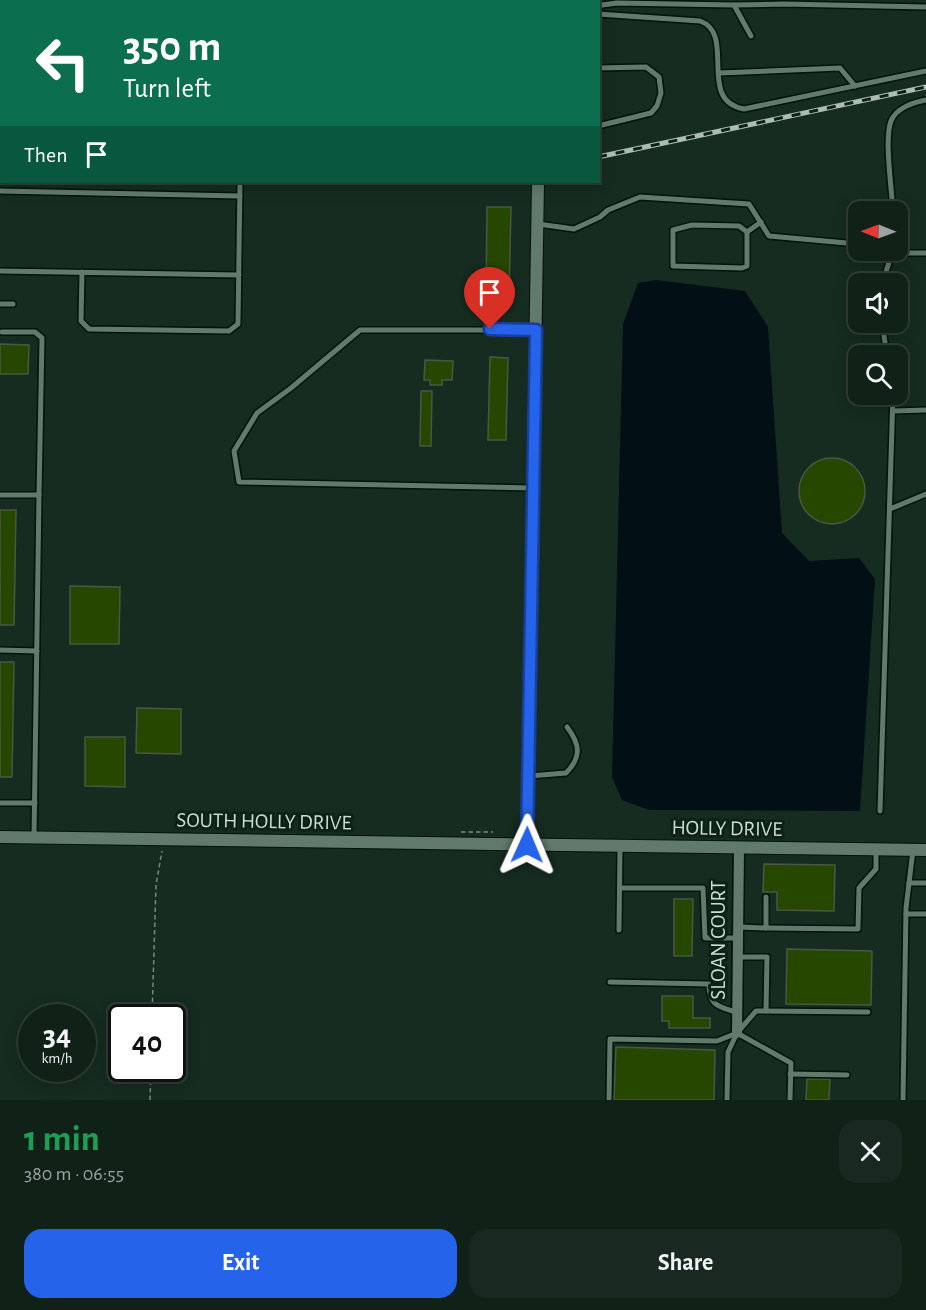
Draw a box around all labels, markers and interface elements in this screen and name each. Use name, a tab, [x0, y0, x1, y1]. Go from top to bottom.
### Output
icon: left	[24, 24, 102, 102]
text: 350 m	[123, 26, 221, 68]
text: Turn left	[123, 75, 211, 102]
icon: arrive	[80, 138, 113, 171]
text: Then	[24, 144, 68, 166]
north arrow	[848, 201, 908, 261]
map controls	[848, 201, 908, 405]
pin	[464, 267, 515, 329]
button: sound	[848, 273, 908, 333]
icon: arrive	[473, 276, 506, 309]
button: search	[848, 345, 908, 405]
street label: SOUTH HOLLY DRIVE	[176, 809, 352, 834]
position arrow	[495, 813, 559, 877]
street label: HOLLY DRIVE	[671, 817, 783, 840]
street label: SLOAN COURT	[708, 880, 729, 1000]
speed limit sign: 40	[108, 1004, 186, 1082]
text: 34	[43, 1021, 71, 1051]
text: km/h	[42, 1051, 72, 1066]
button: close	[839, 1120, 902, 1183]
text: 1 min	[24, 1121, 100, 1157]
text: 380 m · 06:55	[24, 1164, 124, 1184]
button: Exit	[24, 1229, 457, 1298]
button: Share	[469, 1229, 902, 1298]

